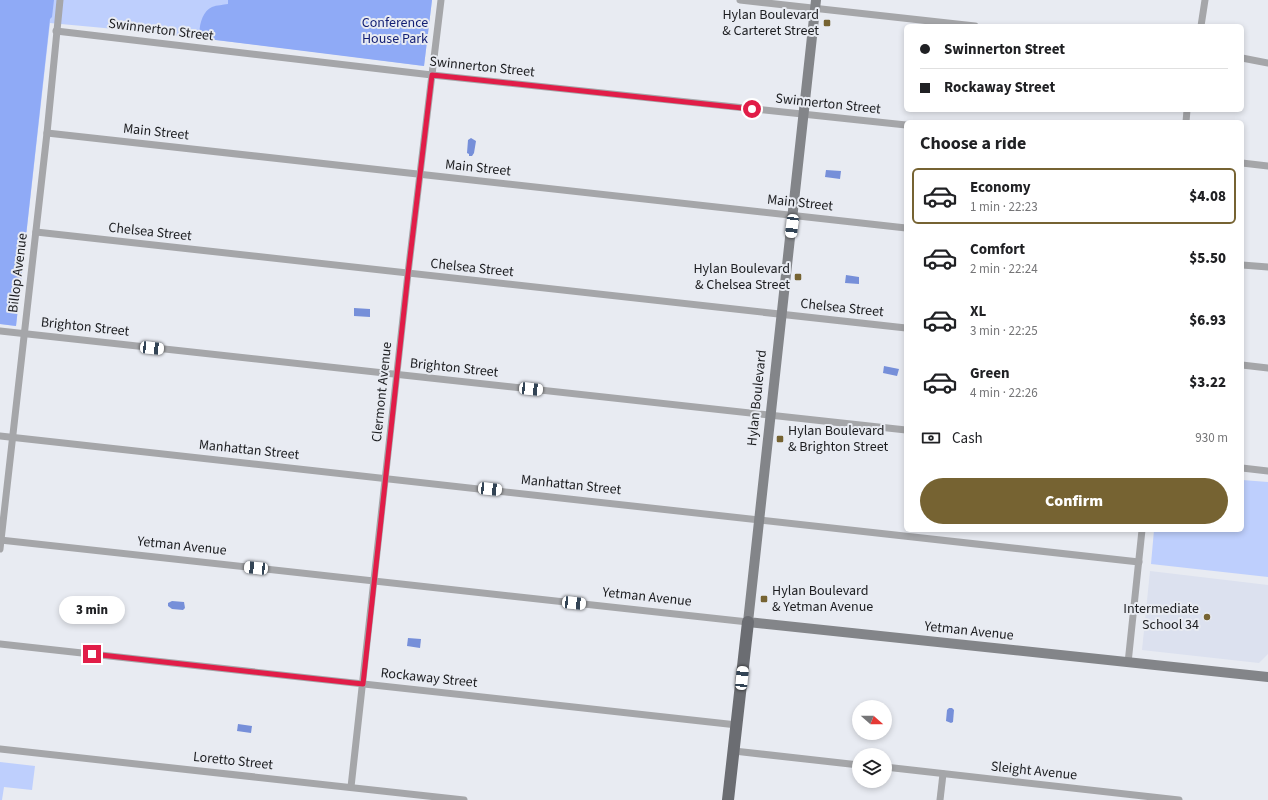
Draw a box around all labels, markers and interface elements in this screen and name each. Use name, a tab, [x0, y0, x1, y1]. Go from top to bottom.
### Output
place label: Hylan Boulevard & Carteret Street	[722, 5, 819, 41]
park label: Conference House Park	[362, 13, 428, 49]
street label: Swinnerton Street	[107, 14, 215, 46]
marker: Hylan Boulevard & Carteret Street	[822, 18, 832, 28]
text: Swinnerton Street	[944, 39, 1065, 60]
street label: Swinnerton Street	[428, 52, 536, 83]
text: Rockaway Street	[944, 77, 1055, 98]
street label: Swinnerton Street	[774, 89, 882, 120]
route start	[743, 100, 761, 118]
street label: Main Street	[122, 119, 190, 145]
text: Choose a ride	[920, 131, 1026, 156]
street label: Main Street	[444, 155, 512, 181]
text: Economy	[970, 177, 1031, 198]
icon: car	[922, 178, 958, 214]
text: $4.08	[1189, 186, 1226, 207]
street label: Main Street	[766, 190, 834, 216]
text: 1 min · 22:23	[970, 198, 1038, 216]
car	[785, 213, 799, 239]
street label: Chelsea Street	[107, 218, 193, 246]
street label: Billop Avenue	[3, 232, 33, 314]
text: Comfort	[970, 239, 1025, 260]
icon: car	[922, 240, 958, 276]
text: $5.50	[1189, 248, 1226, 269]
street label: Chelsea Street	[429, 254, 515, 282]
place label: Hylan Boulevard & Chelsea Street	[693, 259, 790, 295]
text: 2 min · 22:24	[970, 260, 1038, 278]
marker: Hylan Boulevard & Chelsea Street	[793, 272, 803, 282]
street label: Chelsea Street	[799, 294, 885, 322]
text: XL	[970, 301, 986, 322]
icon: car	[922, 302, 958, 338]
text: $6.93	[1189, 310, 1226, 331]
street label: Brighton Street	[40, 312, 130, 342]
text: 3 min · 22:25	[970, 322, 1038, 340]
car	[139, 341, 165, 355]
street label: Clermont Avenue	[367, 341, 397, 443]
street label: Hylan Boulevard	[742, 349, 772, 447]
street label: Brighton Street	[409, 353, 499, 383]
text: Green	[970, 363, 1010, 384]
icon: car	[922, 364, 958, 400]
text: $3.22	[1189, 372, 1226, 393]
car	[518, 382, 544, 396]
text: 4 min · 22:26	[970, 384, 1038, 402]
place label: Hylan Boulevard & Brighton Street	[788, 421, 888, 457]
icon: cash	[920, 427, 942, 449]
text: Cash	[952, 428, 983, 449]
text: 930 m	[1195, 429, 1228, 447]
marker: Hylan Boulevard & Brighton Street	[775, 434, 785, 444]
street label: Manhattan Street	[198, 435, 300, 465]
street label: Manhattan Street	[520, 470, 622, 500]
button: Confirm	[920, 478, 1228, 524]
car	[477, 482, 503, 496]
street label: Yetman Avenue	[135, 531, 228, 561]
car	[243, 561, 269, 575]
place label: Hylan Boulevard & Yetman Avenue	[772, 581, 873, 617]
street label: Yetman Avenue	[600, 582, 693, 612]
marker: Hylan Boulevard & Yetman Avenue	[759, 594, 769, 604]
callout: 3 min	[59, 596, 125, 624]
car	[561, 596, 587, 610]
place label: Intermediate School 34	[1123, 599, 1199, 635]
text: 3 min	[76, 601, 108, 619]
marker: Intermediate School 34	[1202, 612, 1212, 622]
street label: Yetman Avenue	[922, 616, 1015, 646]
route end	[83, 645, 101, 663]
street label: Rockaway Street	[380, 663, 479, 693]
car	[735, 665, 749, 691]
north arrow	[852, 700, 892, 740]
map controls	[852, 700, 892, 788]
street label: Loretto Street	[192, 747, 274, 775]
button: layers	[852, 748, 892, 788]
street label: Sleight Avenue	[990, 757, 1078, 785]

